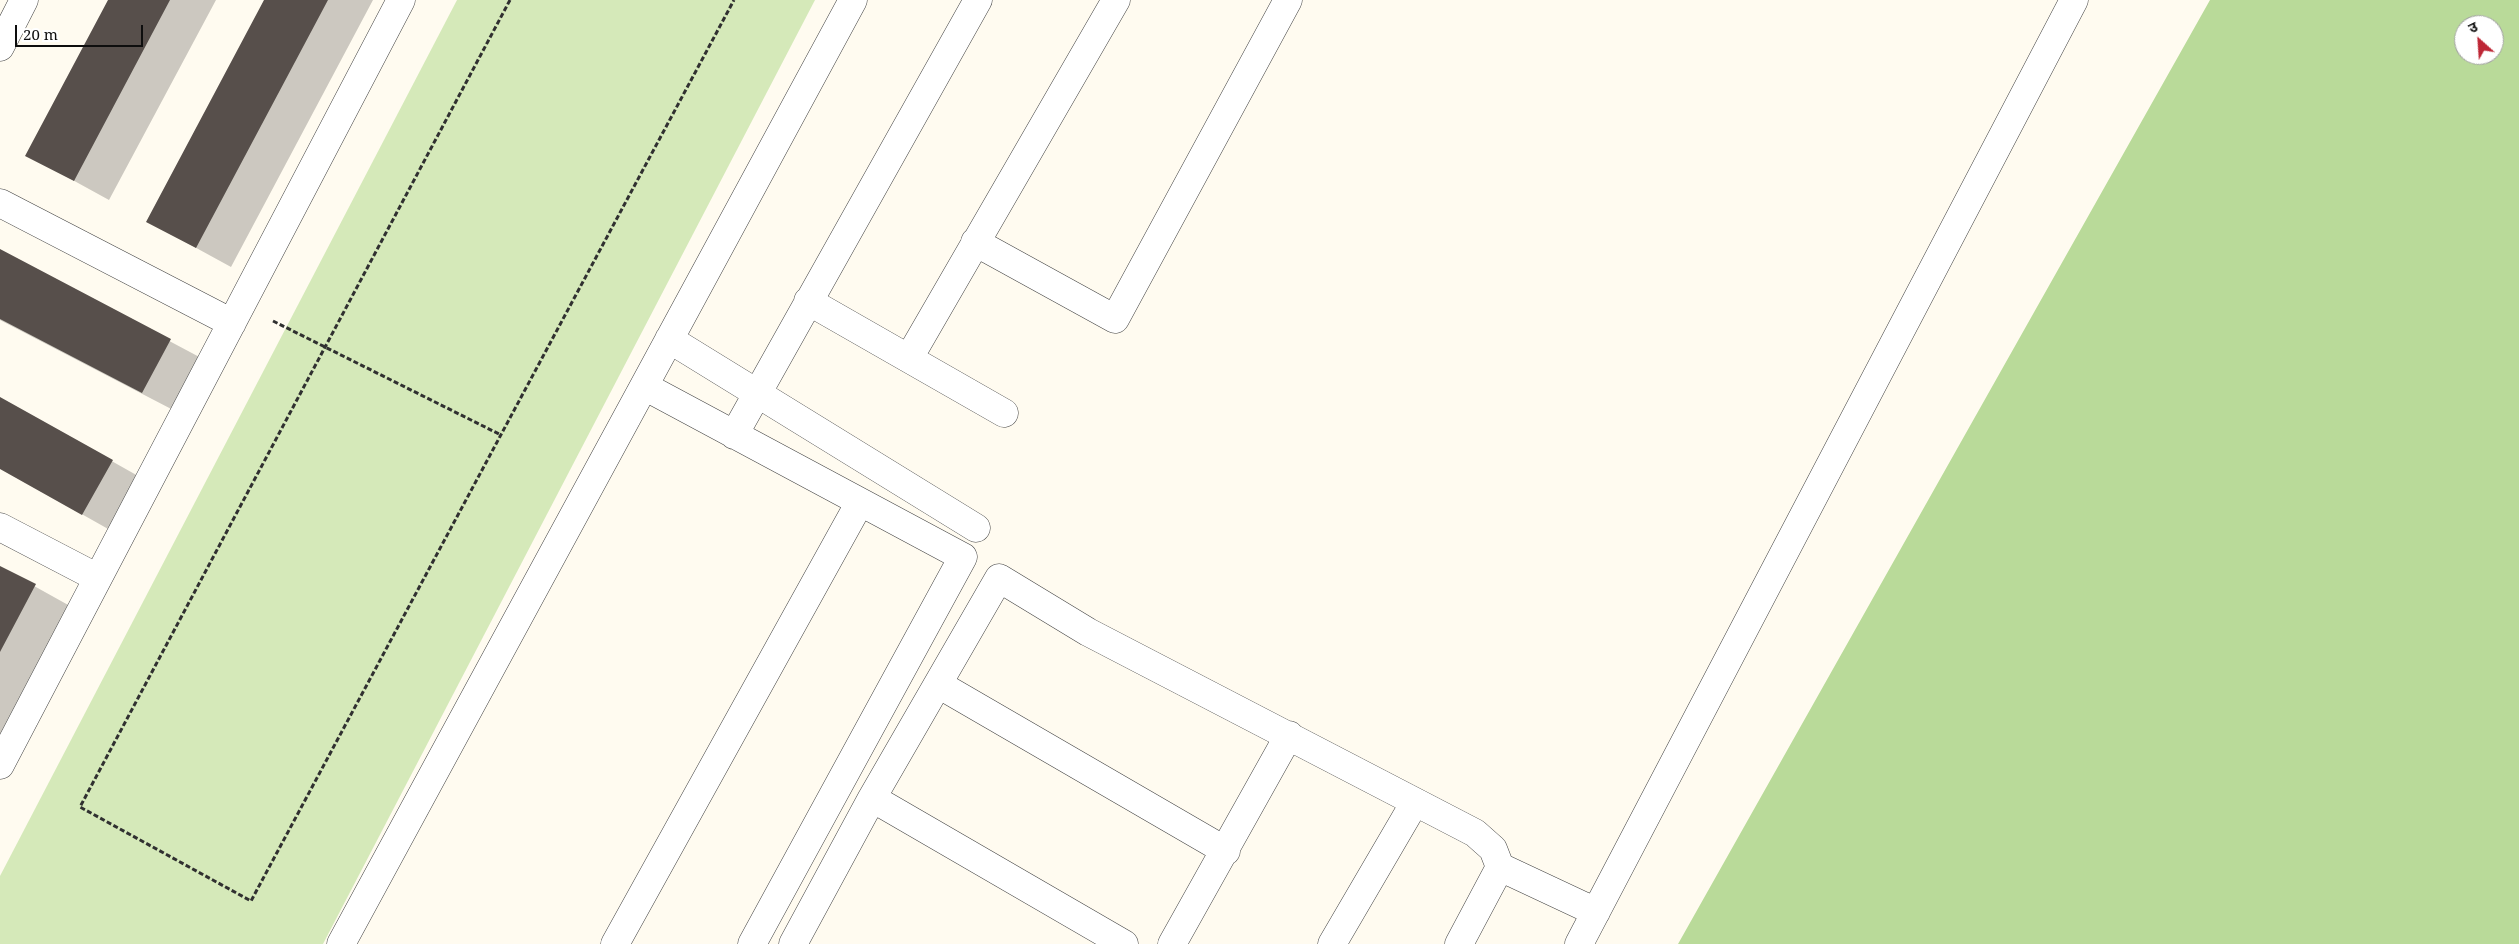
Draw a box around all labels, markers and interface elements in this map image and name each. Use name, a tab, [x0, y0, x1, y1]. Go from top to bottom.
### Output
scale bar	[18, 15, 145, 47]
north arrow	[2454, 15, 2504, 65]
text: उ	[2465, 17, 2480, 37]
text: 20 m	[23, 24, 58, 44]

